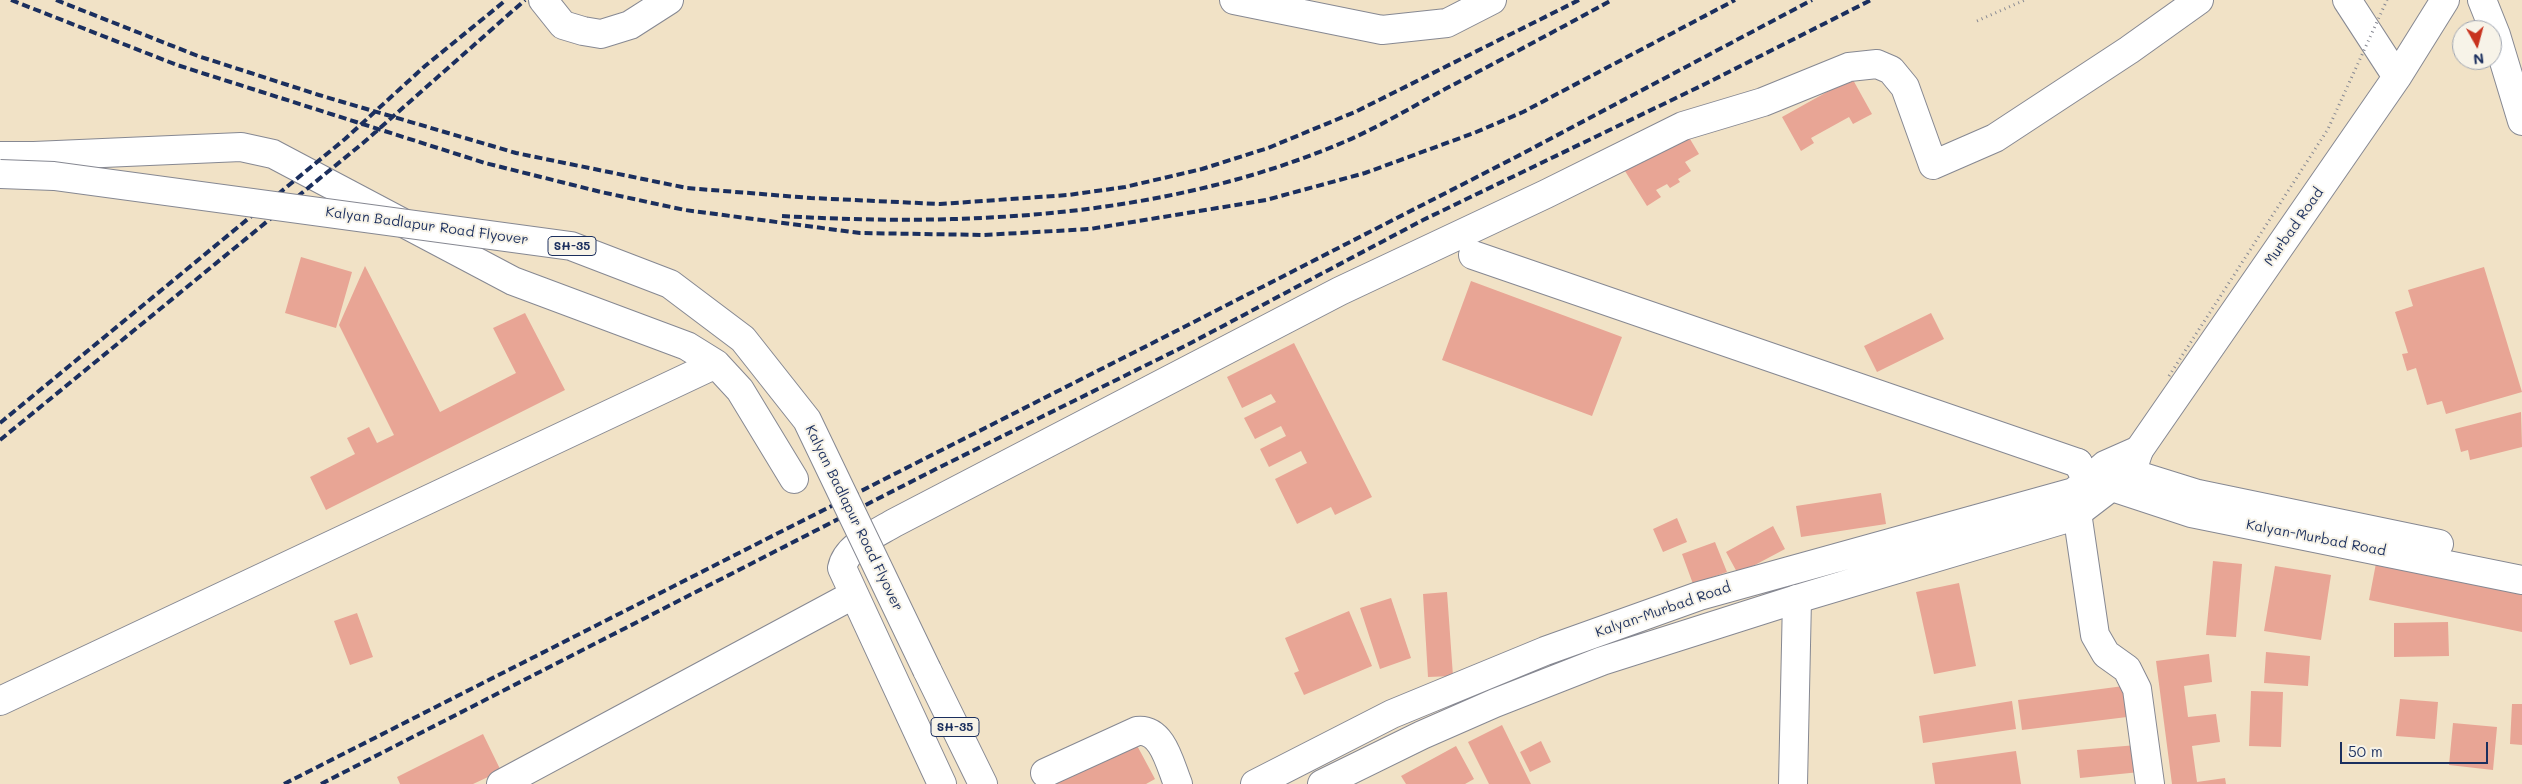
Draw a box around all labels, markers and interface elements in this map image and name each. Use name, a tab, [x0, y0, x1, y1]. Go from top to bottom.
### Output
north arrow	[2452, 20, 2502, 70]
text: N	[2472, 49, 2485, 69]
street label: Murbad Road	[2261, 185, 2327, 269]
street label: Kalyan Badlapur Road Flyover	[324, 203, 530, 249]
road number: SH-35	[548, 237, 596, 256]
street label: Kalyan Badlapur Road Flyover	[802, 422, 906, 614]
street label: Kalyan-Murbad Road	[2245, 516, 2387, 560]
street label: Kalyan-Murbad Road	[1593, 579, 1733, 641]
road number: SH-35	[931, 718, 979, 736]
scale bar	[2342, 732, 2490, 764]
text: 50 m	[2348, 741, 2383, 761]

